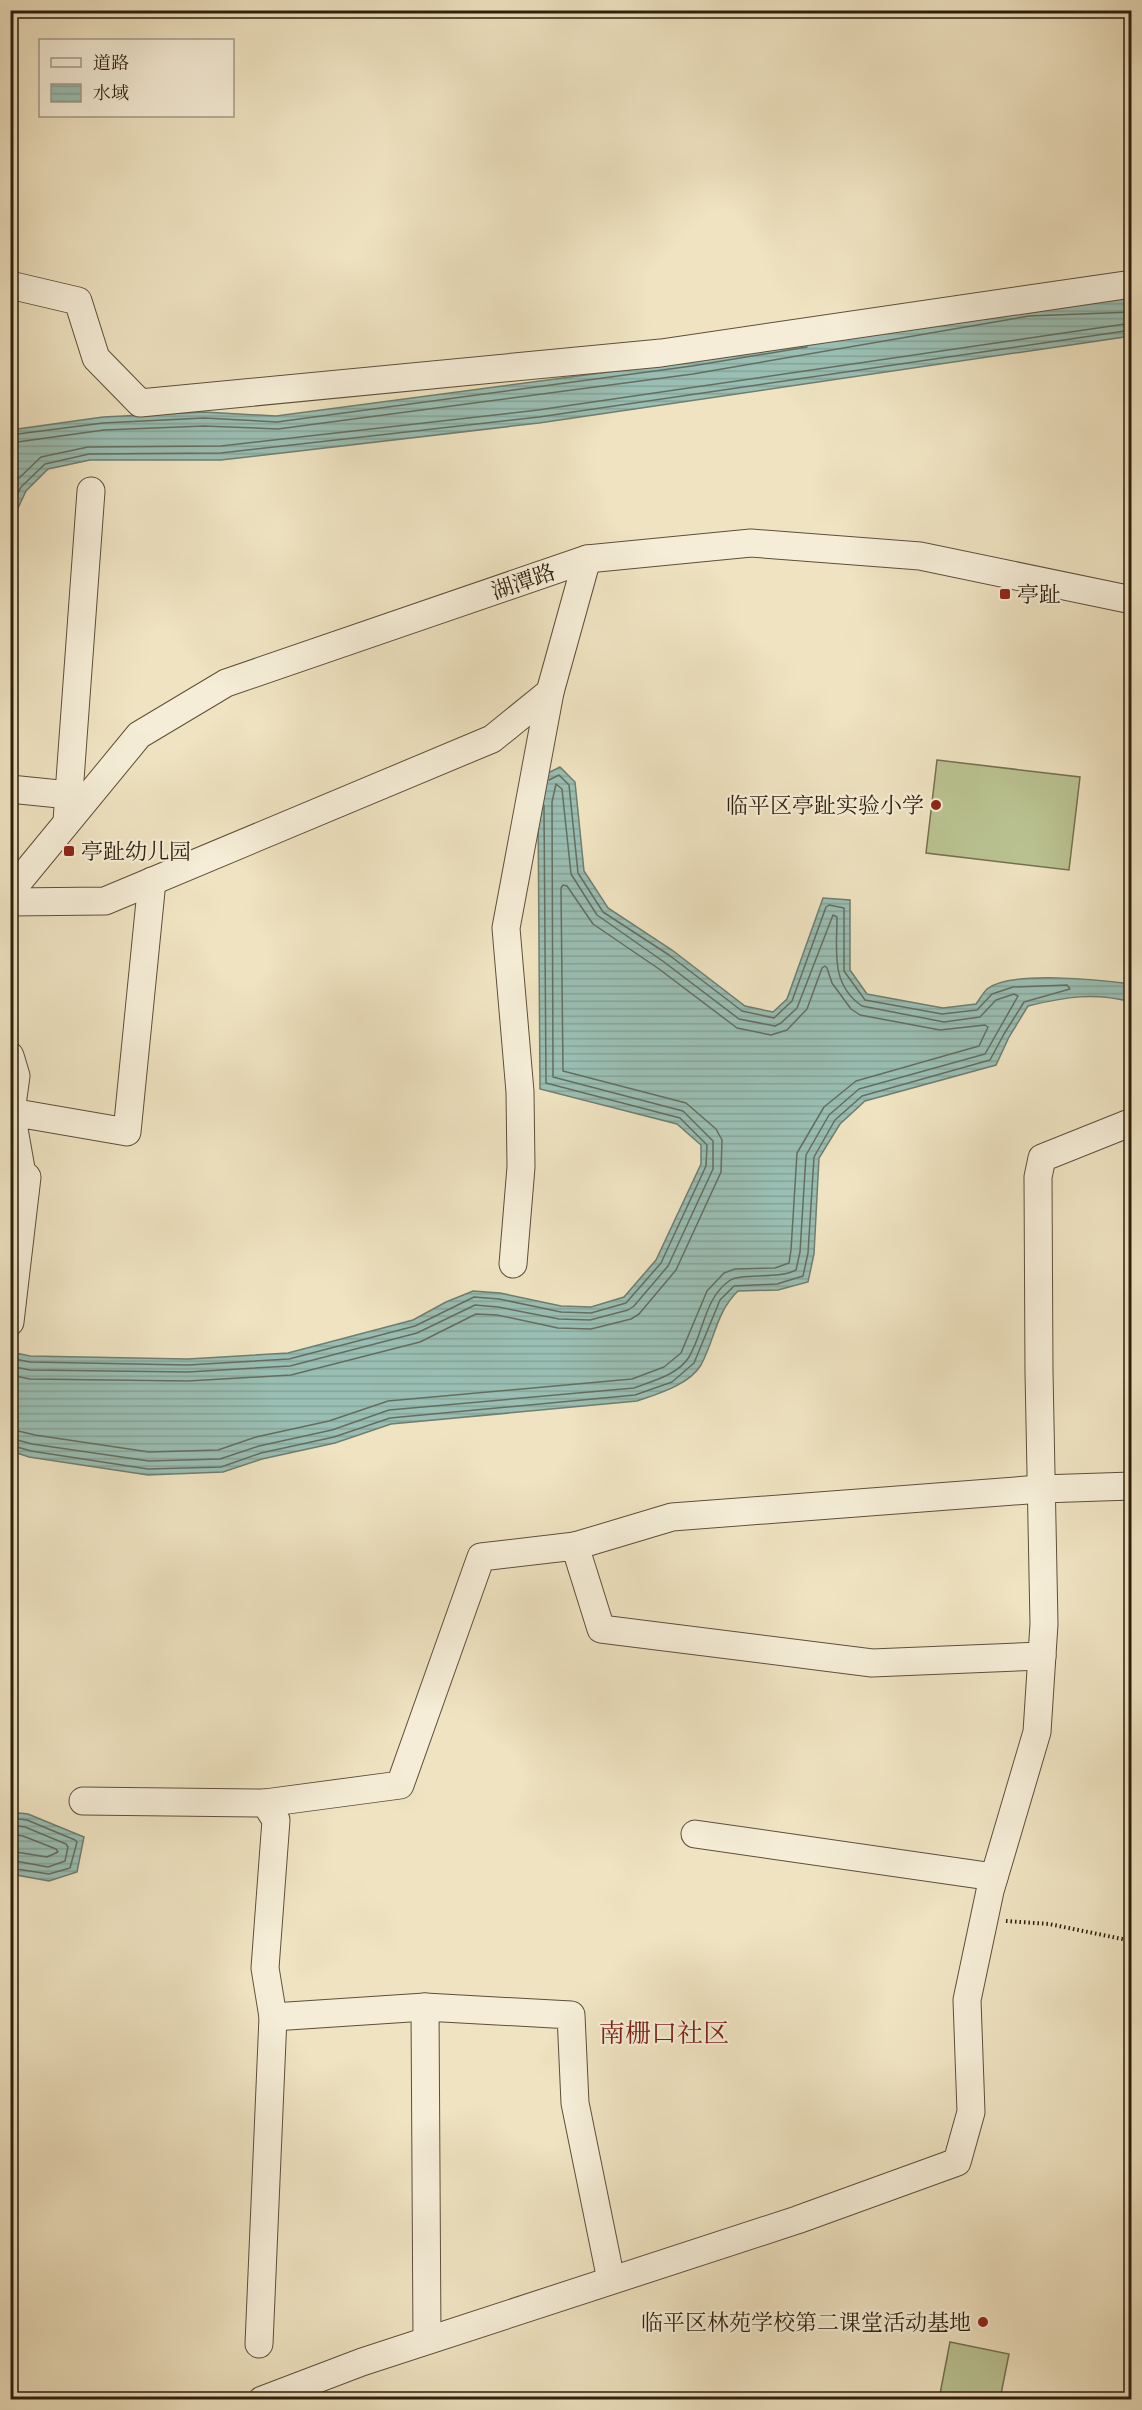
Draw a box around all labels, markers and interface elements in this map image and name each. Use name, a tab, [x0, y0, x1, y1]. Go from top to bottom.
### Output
legend	[39, 39, 234, 117]
text: 道路	[93, 52, 129, 74]
text: 水域	[93, 82, 129, 104]
street label: 湖潭路	[488, 558, 559, 605]
place label: 亭趾	[1017, 581, 1061, 608]
marker: 亭趾	[998, 587, 1012, 601]
place label: 临平区亭趾实验小学	[726, 792, 924, 819]
marker: 临平区亭趾实验小学	[929, 798, 943, 812]
place label: 亭趾幼儿园	[81, 838, 191, 865]
marker: 亭趾幼儿园	[62, 844, 76, 858]
district label: 南栅口社区	[599, 2017, 729, 2049]
place label: 临平区林苑学校第二课堂活动基地	[641, 2309, 971, 2336]
marker: 临平区林苑学校第二课堂活动基地	[976, 2315, 990, 2329]

